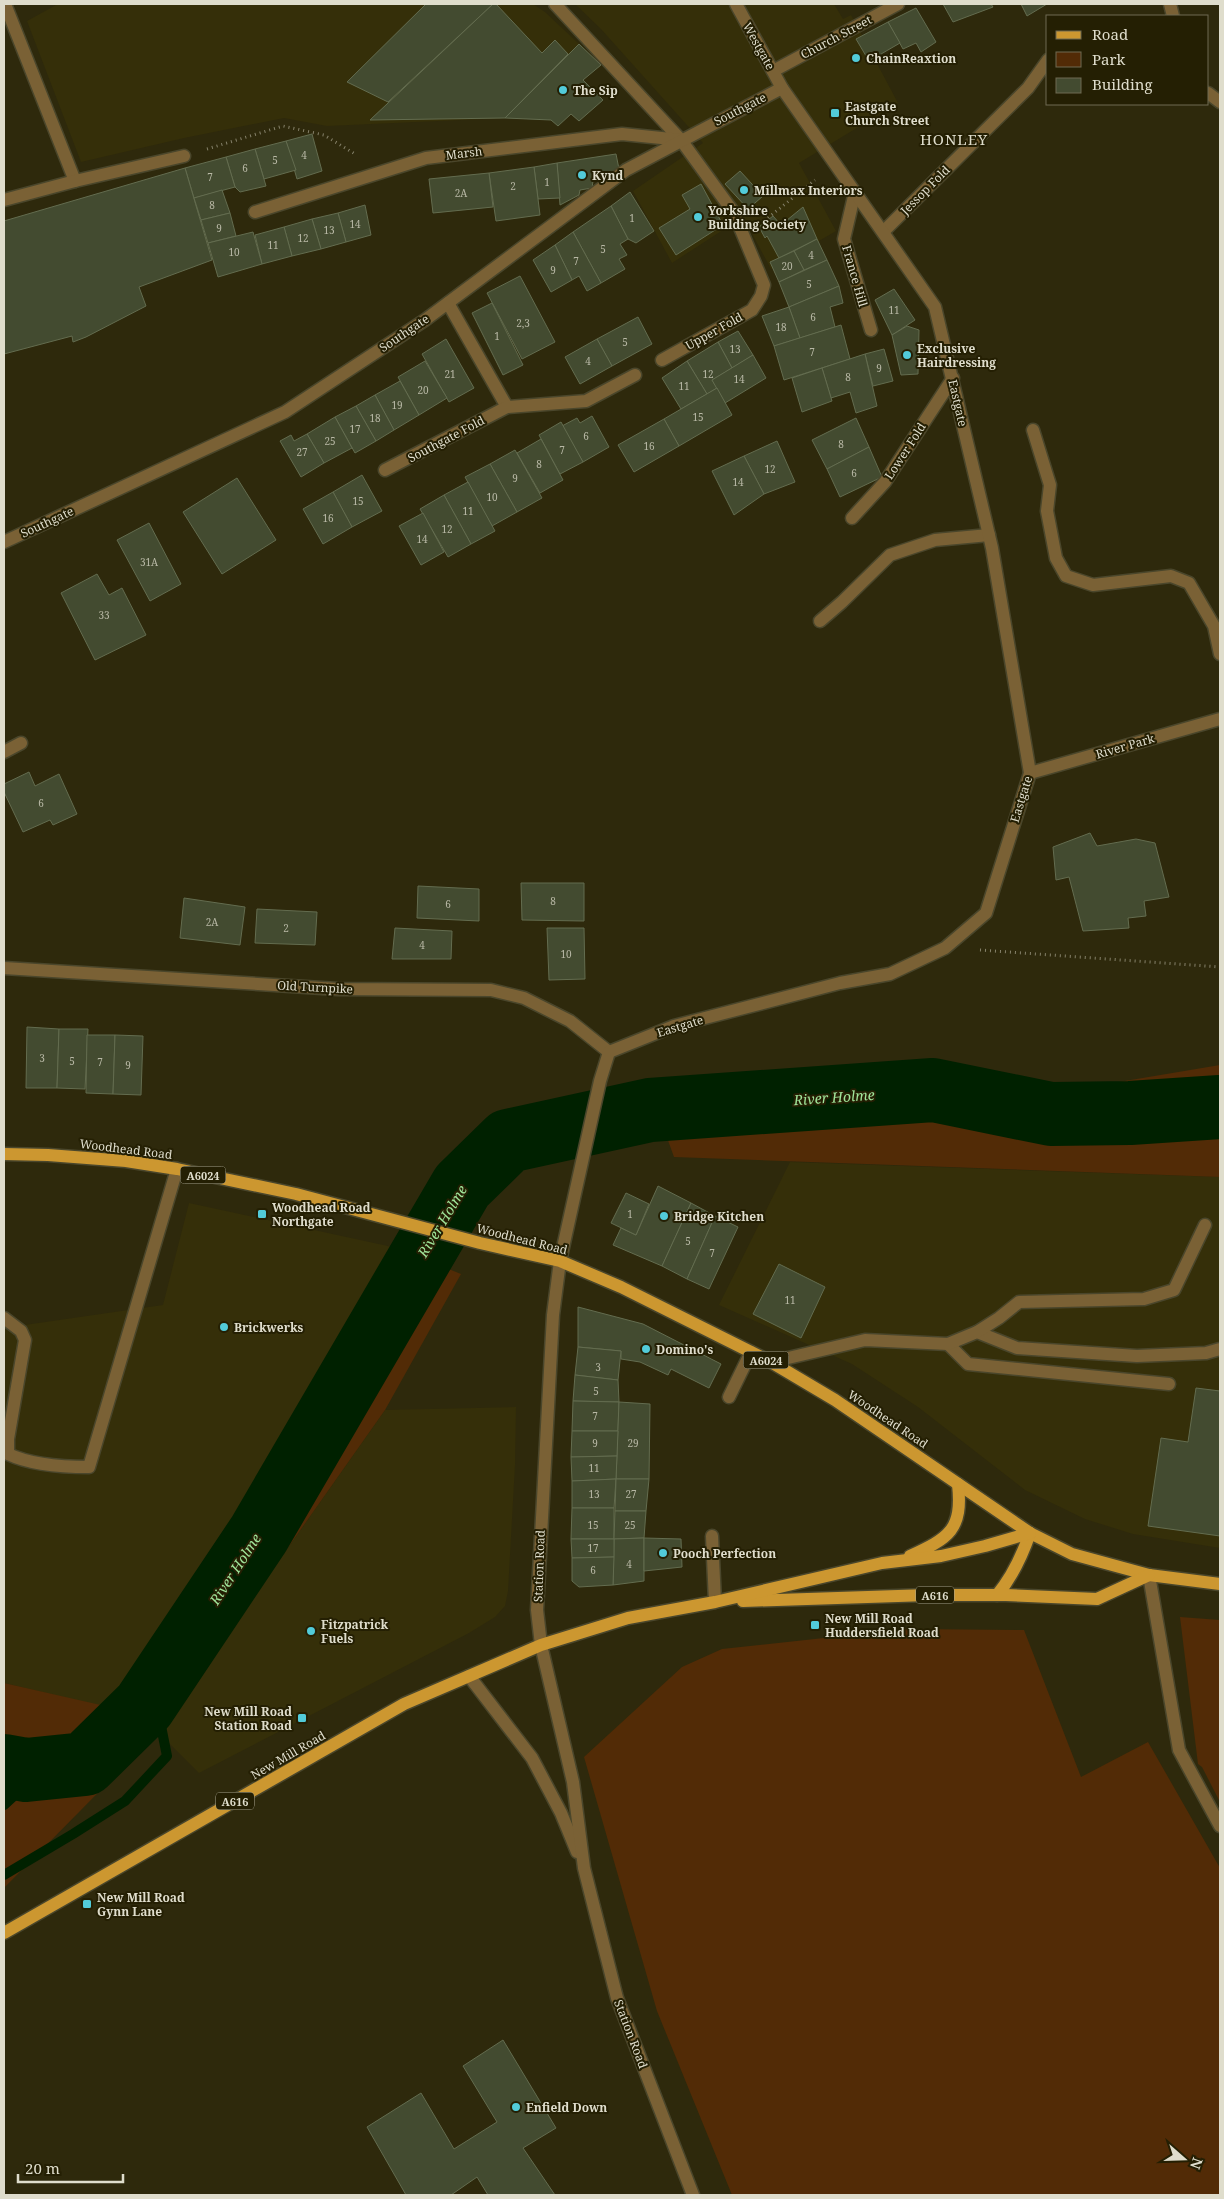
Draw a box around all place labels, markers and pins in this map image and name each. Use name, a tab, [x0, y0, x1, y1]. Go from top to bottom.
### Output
place label: ChainReaxtion	[866, 50, 956, 67]
marker: ChainReaxtion	[850, 52, 862, 64]
place label: The Sip	[573, 82, 618, 99]
marker: The Sip	[557, 84, 569, 96]
place label: Eastgate Church Street	[845, 98, 930, 129]
marker: Eastgate Church Street	[829, 107, 841, 119]
place label: Kynd	[592, 167, 623, 184]
marker: Kynd	[576, 169, 588, 181]
place label: Millmax Interiors	[754, 182, 863, 199]
marker: Millmax Interiors	[738, 184, 750, 196]
place label: Yorkshire Building Society	[708, 202, 806, 233]
marker: Yorkshire Building Society	[692, 211, 704, 223]
place label: Exclusive Hairdressing	[917, 340, 996, 371]
marker: Exclusive Hairdressing	[901, 349, 913, 361]
place label: Woodhead Road Northgate	[272, 1199, 371, 1230]
marker: Woodhead Road Northgate	[256, 1208, 268, 1220]
place label: Bridge Kitchen	[674, 1208, 764, 1225]
marker: Bridge Kitchen	[658, 1210, 670, 1222]
place label: Brickwerks	[234, 1319, 304, 1336]
marker: Brickwerks	[218, 1321, 230, 1333]
place label: Domino's	[656, 1341, 713, 1358]
marker: Domino's	[640, 1343, 652, 1355]
place label: Pooch Perfection	[673, 1545, 776, 1562]
marker: Pooch Perfection	[657, 1547, 669, 1559]
place label: New Mill Road Huddersfield Road	[825, 1610, 939, 1641]
place label: Fitzpatrick Fuels	[321, 1616, 389, 1647]
marker: New Mill Road Huddersfield Road	[809, 1619, 821, 1631]
marker: Fitzpatrick Fuels	[305, 1625, 317, 1637]
place label: New Mill Road Station Road	[204, 1703, 292, 1734]
marker: New Mill Road Station Road	[296, 1712, 308, 1724]
place label: New Mill Road Gynn Lane	[97, 1889, 185, 1920]
marker: New Mill Road Gynn Lane	[81, 1898, 93, 1910]
place label: Enfield Down	[526, 2099, 607, 2116]
marker: Enfield Down	[510, 2101, 522, 2113]

